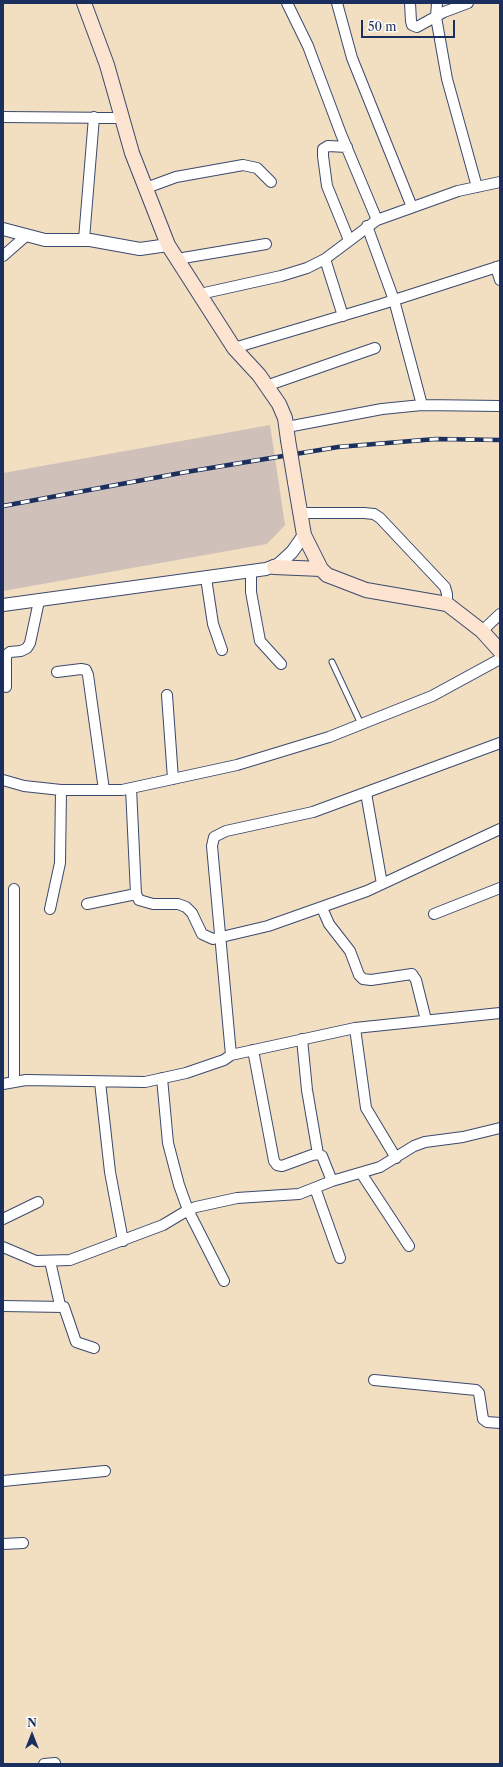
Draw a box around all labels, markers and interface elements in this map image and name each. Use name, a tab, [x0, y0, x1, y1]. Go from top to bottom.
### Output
scale bar	[363, 12, 457, 38]
text: 50 m	[368, 19, 397, 34]
north arrow	[12, 1715, 52, 1755]
text: N	[27, 1716, 37, 1730]

